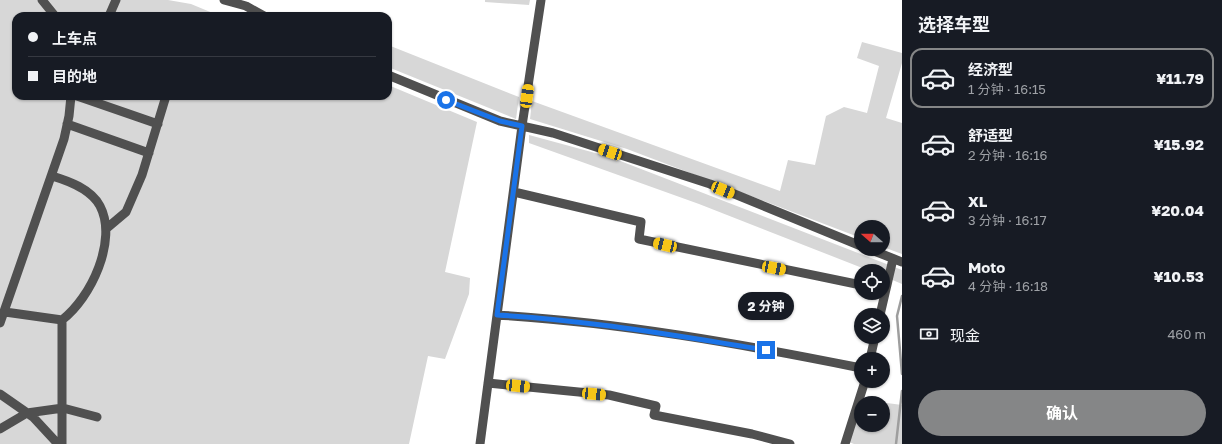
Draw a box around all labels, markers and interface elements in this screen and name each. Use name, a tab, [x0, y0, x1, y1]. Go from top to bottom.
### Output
text: 选择车型	[918, 13, 990, 35]
text: 上车点	[52, 29, 97, 47]
icon: car	[920, 60, 956, 96]
text: 经济型	[968, 60, 1013, 78]
text: 目的地	[52, 67, 97, 85]
text: ¥11.79	[1156, 69, 1204, 87]
text: 1 分钟 · 16:15	[968, 81, 1046, 97]
car	[519, 83, 535, 109]
route start	[437, 91, 455, 109]
icon: car	[920, 126, 956, 162]
text: 舒适型	[968, 126, 1013, 144]
text: ¥15.92	[1154, 135, 1204, 153]
car	[597, 143, 623, 161]
text: 2 分钟 · 16:16	[968, 147, 1047, 163]
car	[710, 180, 736, 200]
icon: car	[920, 192, 956, 228]
text: XL	[968, 192, 987, 210]
text: ¥20.04	[1151, 201, 1204, 219]
text: 3 分钟 · 16:17	[968, 212, 1047, 228]
north arrow	[854, 220, 890, 256]
map controls	[854, 220, 890, 432]
car	[652, 236, 678, 254]
icon: car	[920, 258, 956, 294]
text: Moto	[968, 258, 1005, 276]
car	[761, 260, 787, 276]
button: locate	[854, 264, 890, 300]
text: ¥10.53	[1154, 267, 1204, 285]
text: 4 分钟 · 16:18	[968, 278, 1048, 294]
callout: 2 分钟	[738, 292, 794, 320]
text: 2 分钟	[747, 298, 785, 314]
button: layers	[854, 308, 890, 344]
icon: cash	[918, 323, 940, 345]
text: 现金	[950, 326, 980, 344]
text: 460 m	[1167, 326, 1206, 342]
route end	[757, 341, 775, 359]
button: +	[854, 352, 890, 388]
car	[505, 379, 531, 393]
car	[582, 387, 606, 401]
button: 确认	[918, 390, 1206, 436]
button: −	[854, 396, 890, 432]

